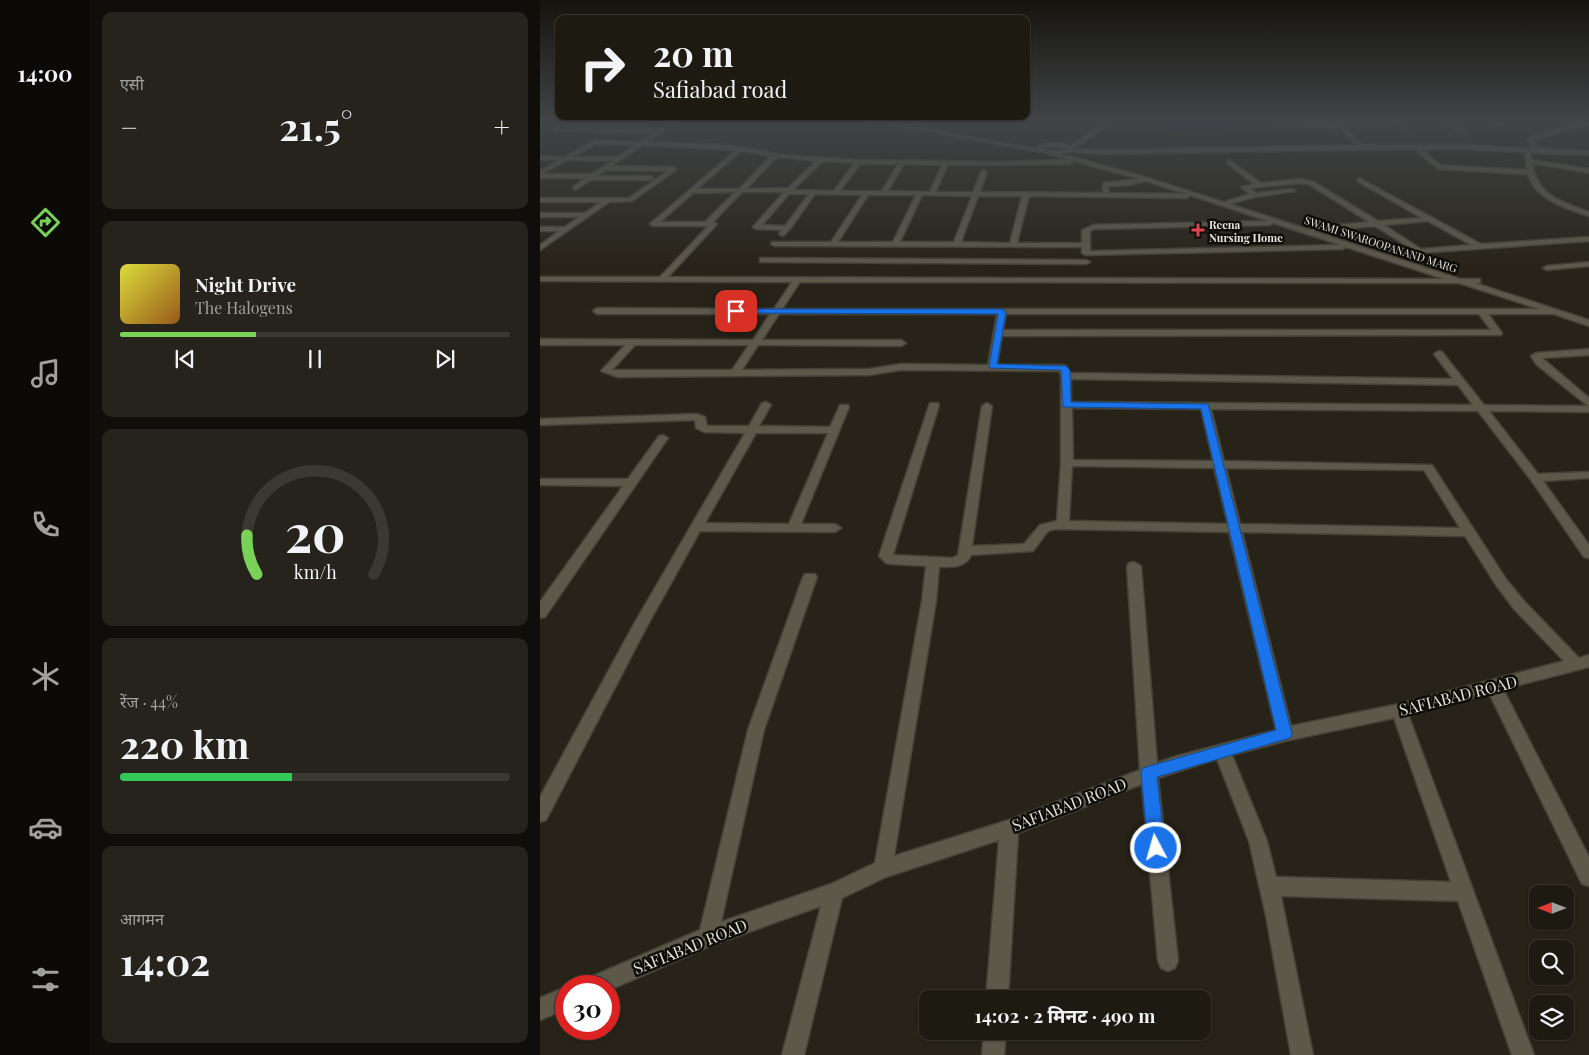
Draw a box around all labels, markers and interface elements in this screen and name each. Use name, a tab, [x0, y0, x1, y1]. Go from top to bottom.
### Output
text: 20 m	[653, 29, 734, 76]
icon: right	[570, 35, 635, 100]
text: 14:00	[18, 58, 72, 88]
text: एसी	[120, 73, 144, 94]
text: Safiabad road	[653, 74, 787, 104]
text: 21.5°	[279, 100, 352, 151]
text: −	[120, 108, 138, 145]
text: +	[494, 108, 510, 145]
icon: directions	[28, 205, 63, 240]
street label: SWAMI SWAROOPANAND MARG	[1303, 212, 1460, 276]
place label: Reena Nursing Home	[1209, 217, 1283, 245]
marker: Reena Nursing Home	[1191, 223, 1205, 237]
text: Night Drive	[195, 271, 296, 297]
pin	[715, 290, 757, 332]
text: The Halogens	[195, 297, 293, 318]
icon: arrive	[722, 297, 750, 325]
icon: previous	[171, 345, 199, 373]
icon: pause	[301, 345, 329, 373]
icon: next	[431, 345, 459, 373]
icon: music	[28, 356, 63, 391]
text: 20	[285, 497, 345, 566]
icon: phone	[28, 507, 63, 542]
text: km/h	[294, 560, 337, 583]
icon: climate	[28, 659, 63, 694]
street label: SAFIABAD ROAD	[1397, 670, 1519, 720]
text: रेंज · 44%	[120, 691, 178, 712]
text: 220 km	[120, 718, 249, 769]
street label: SAFIABAD ROAD	[1009, 773, 1129, 835]
icon: car	[28, 810, 63, 845]
position arrow	[1129, 821, 1181, 873]
north arrow	[1529, 885, 1574, 930]
map controls	[1529, 885, 1574, 1040]
text: आगमन	[120, 908, 164, 929]
street label: SAFIABAD ROAD	[630, 914, 750, 978]
text: 14:02	[120, 935, 210, 986]
button: search	[1529, 940, 1574, 985]
icon: filters	[28, 962, 63, 997]
speed limit sign: 30	[555, 975, 620, 1040]
button: layers	[1529, 995, 1574, 1040]
text: 14:02 · 2 मिनट · 490 m	[975, 1002, 1155, 1028]

